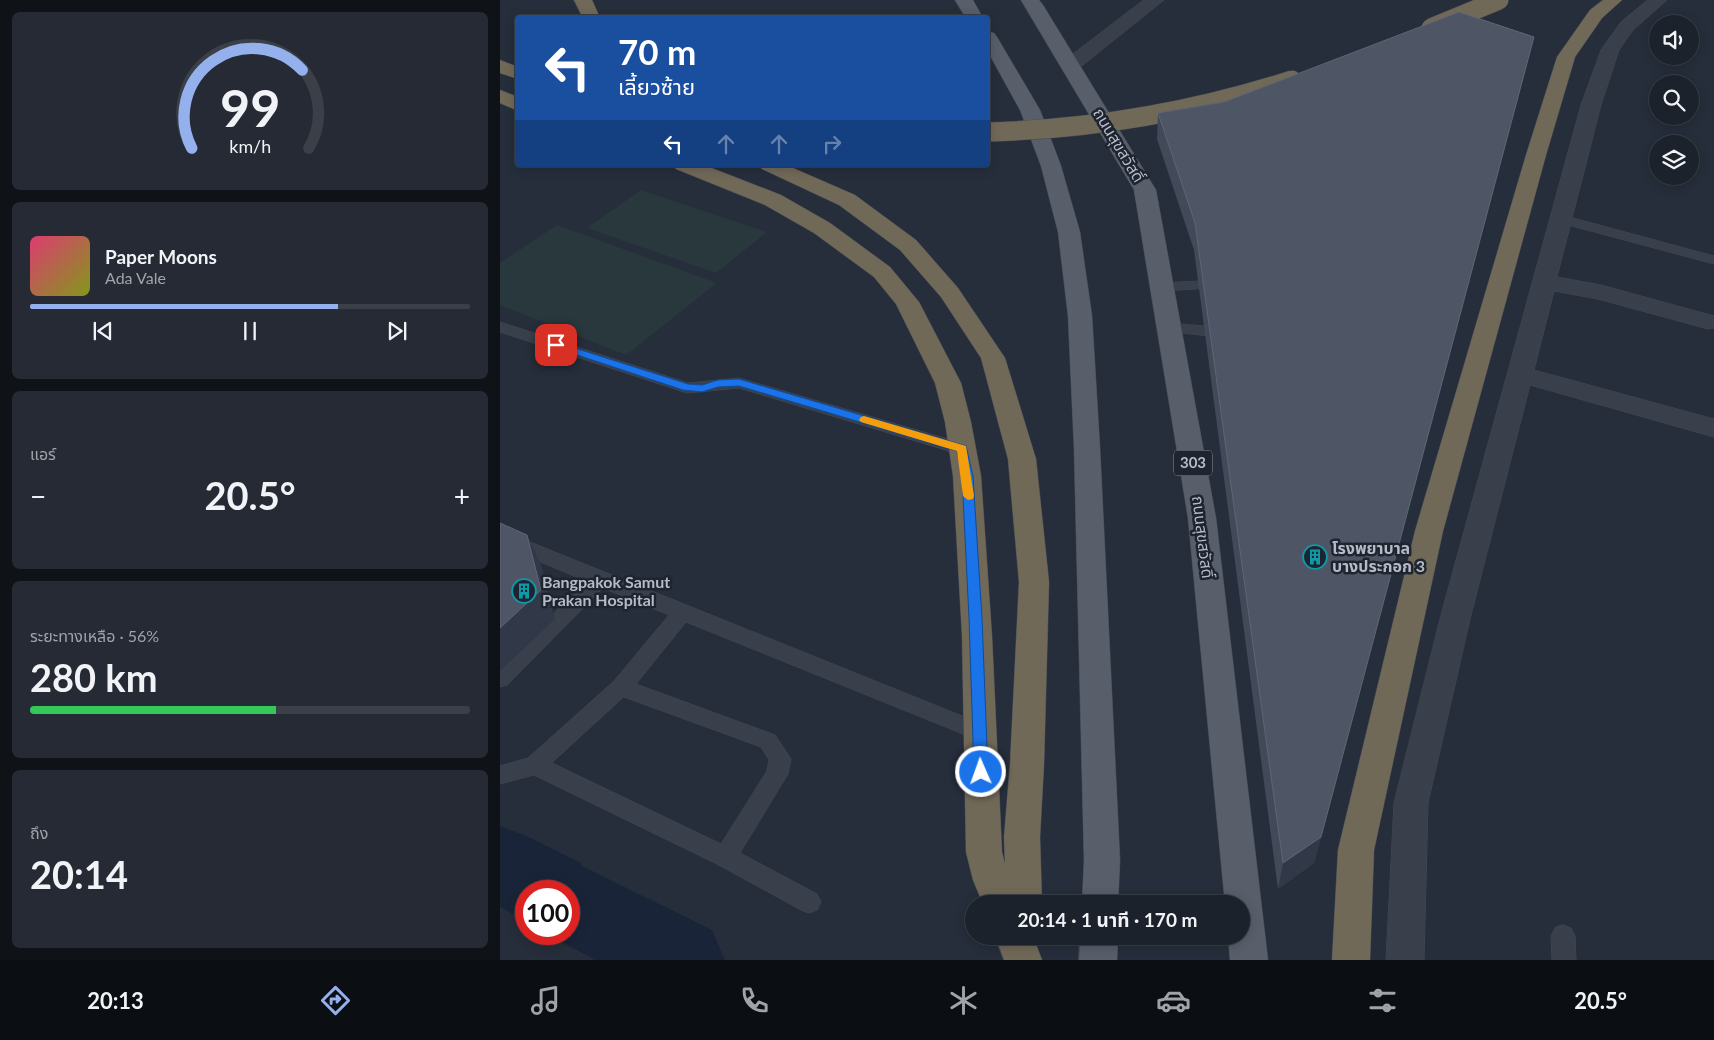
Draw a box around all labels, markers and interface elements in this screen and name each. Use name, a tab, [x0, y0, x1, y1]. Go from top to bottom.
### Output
map controls	[1649, 15, 1699, 185]
button: sound	[1649, 15, 1699, 65]
text: 70 m	[618, 30, 696, 72]
icon: left	[535, 35, 600, 100]
text: เลี้ยวซ้าย	[618, 73, 695, 100]
button: search	[1649, 75, 1699, 125]
text: 99	[220, 76, 280, 138]
street label: ถนนสุขสวัสดิ์	[1089, 104, 1149, 186]
icon: left	[659, 130, 687, 158]
icon: ahead	[712, 130, 740, 158]
icon: ahead	[765, 130, 793, 158]
icon: right	[818, 130, 846, 158]
text: km/h	[229, 135, 271, 157]
button: layers	[1649, 135, 1699, 185]
text: Paper Moons	[105, 245, 217, 268]
text: Ada Vale	[105, 268, 166, 287]
icon: previous	[89, 317, 117, 345]
icon: pause	[236, 317, 264, 345]
icon: next	[383, 317, 411, 345]
pin	[535, 324, 577, 366]
icon: arrive	[542, 331, 570, 359]
text: แอร์	[30, 444, 56, 463]
road number: 303	[1174, 450, 1212, 476]
text: 20.5°	[205, 472, 295, 518]
text: −	[30, 479, 46, 513]
text: +	[454, 479, 470, 513]
street label: ถนนสุขสวัสดิ์	[1188, 494, 1218, 580]
place label: โรงพยาบาล บางประกอก 3	[1332, 538, 1425, 575]
building icon: โรงพยาบาล บางประกอก 3	[1302, 544, 1328, 570]
place label: Bangpakok Samut Prakan Hospital	[542, 572, 670, 609]
building icon: Bangpakok Samut Prakan Hospital	[511, 578, 537, 604]
text: ระยะทางเหลือ · 56%	[30, 626, 159, 645]
text: 280 km	[30, 654, 158, 700]
position arrow	[954, 745, 1006, 797]
text: ถึง	[30, 823, 48, 842]
text: 20:14	[30, 851, 128, 897]
speed limit sign: 100	[515, 880, 580, 945]
text: 20:14 · 1 นาที · 170 m	[1018, 908, 1197, 931]
icon: directions	[318, 983, 353, 1018]
icon: music	[528, 983, 563, 1018]
icon: phone	[737, 983, 772, 1018]
icon: climate	[946, 983, 981, 1018]
icon: car	[1156, 983, 1191, 1018]
icon: filters	[1365, 983, 1400, 1018]
text: 20:13	[87, 987, 144, 1014]
text: 20.5°	[1574, 987, 1627, 1014]

